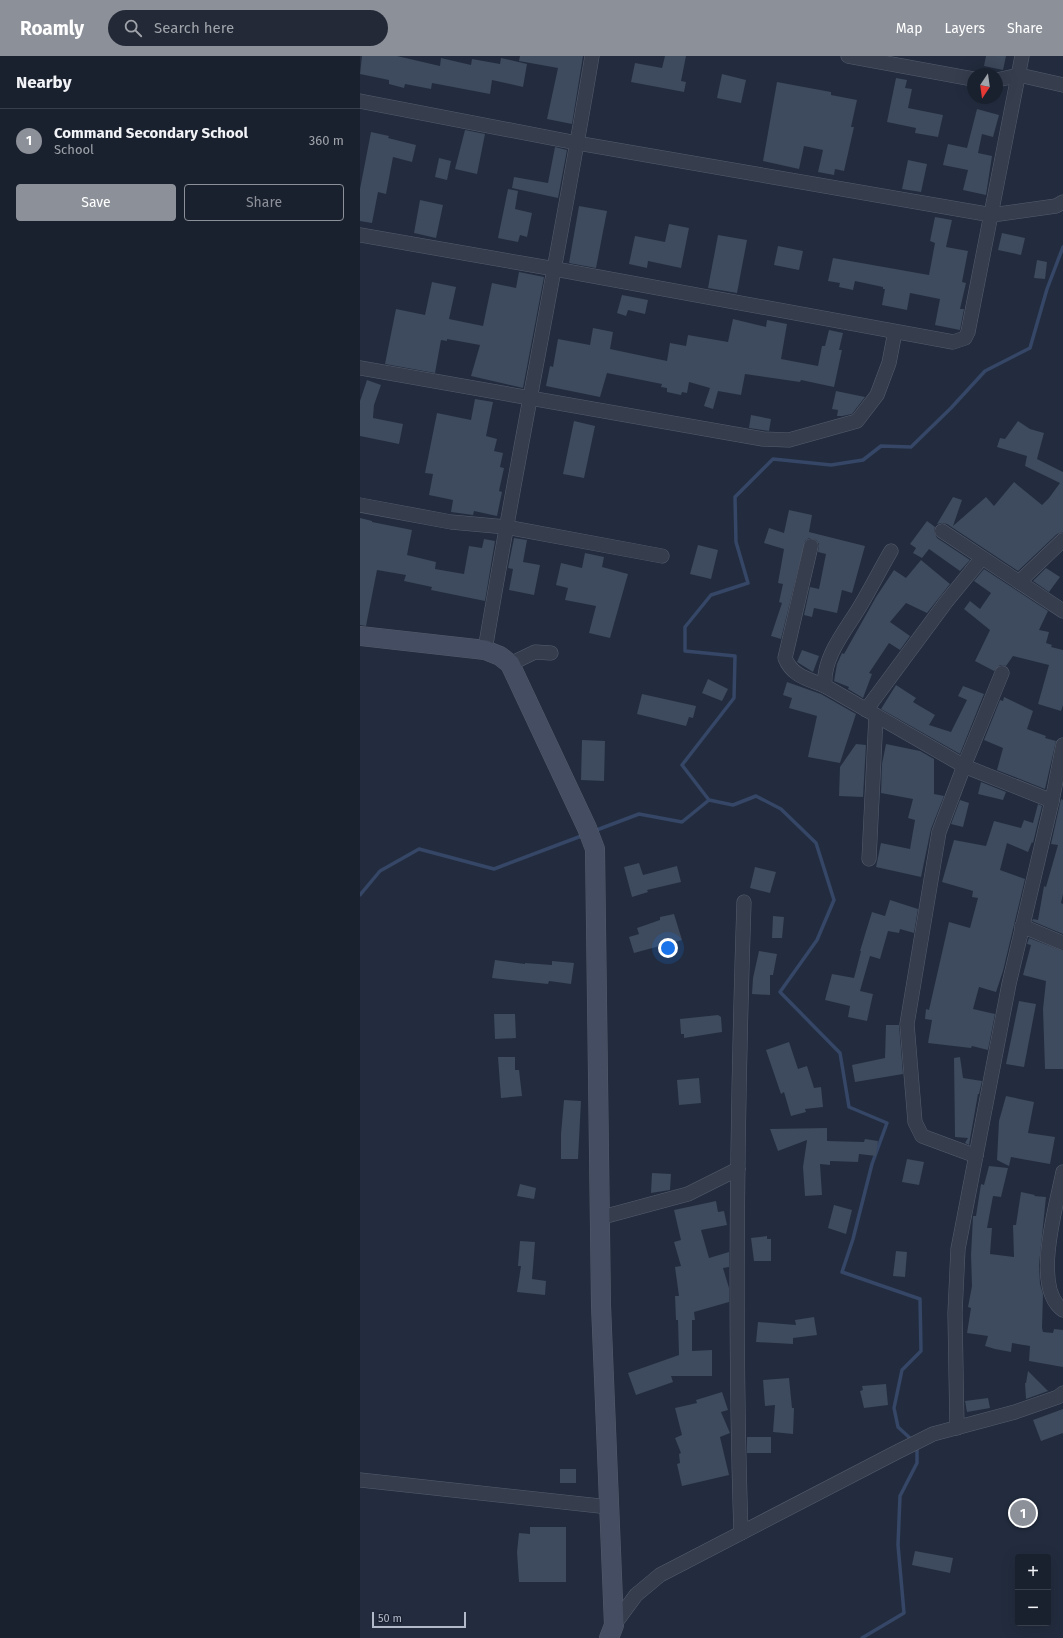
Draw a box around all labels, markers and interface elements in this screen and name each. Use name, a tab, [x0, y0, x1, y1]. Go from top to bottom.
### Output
search box	[108, 10, 388, 46]
text: Roamly	[20, 17, 84, 40]
icon: search	[122, 17, 144, 39]
text: Search here	[154, 19, 234, 37]
text: Map	[896, 20, 922, 37]
text: Layers	[944, 20, 985, 37]
text: Share	[1007, 20, 1043, 37]
north arrow	[967, 68, 1003, 104]
text: Nearby	[16, 72, 71, 93]
text: Command Secondary School	[54, 124, 248, 142]
text: 1	[26, 133, 32, 148]
text: 360 m	[309, 133, 344, 148]
text: School	[54, 142, 94, 157]
button: Save	[16, 184, 176, 221]
button: Share	[184, 184, 344, 221]
your location	[658, 938, 678, 958]
pin: 1	[1010, 1498, 1036, 1528]
map controls	[1015, 1554, 1051, 1626]
button: +	[1015, 1554, 1051, 1590]
button: −	[1015, 1590, 1051, 1626]
scale bar	[372, 1610, 466, 1629]
text: 50 m	[378, 1612, 402, 1625]

